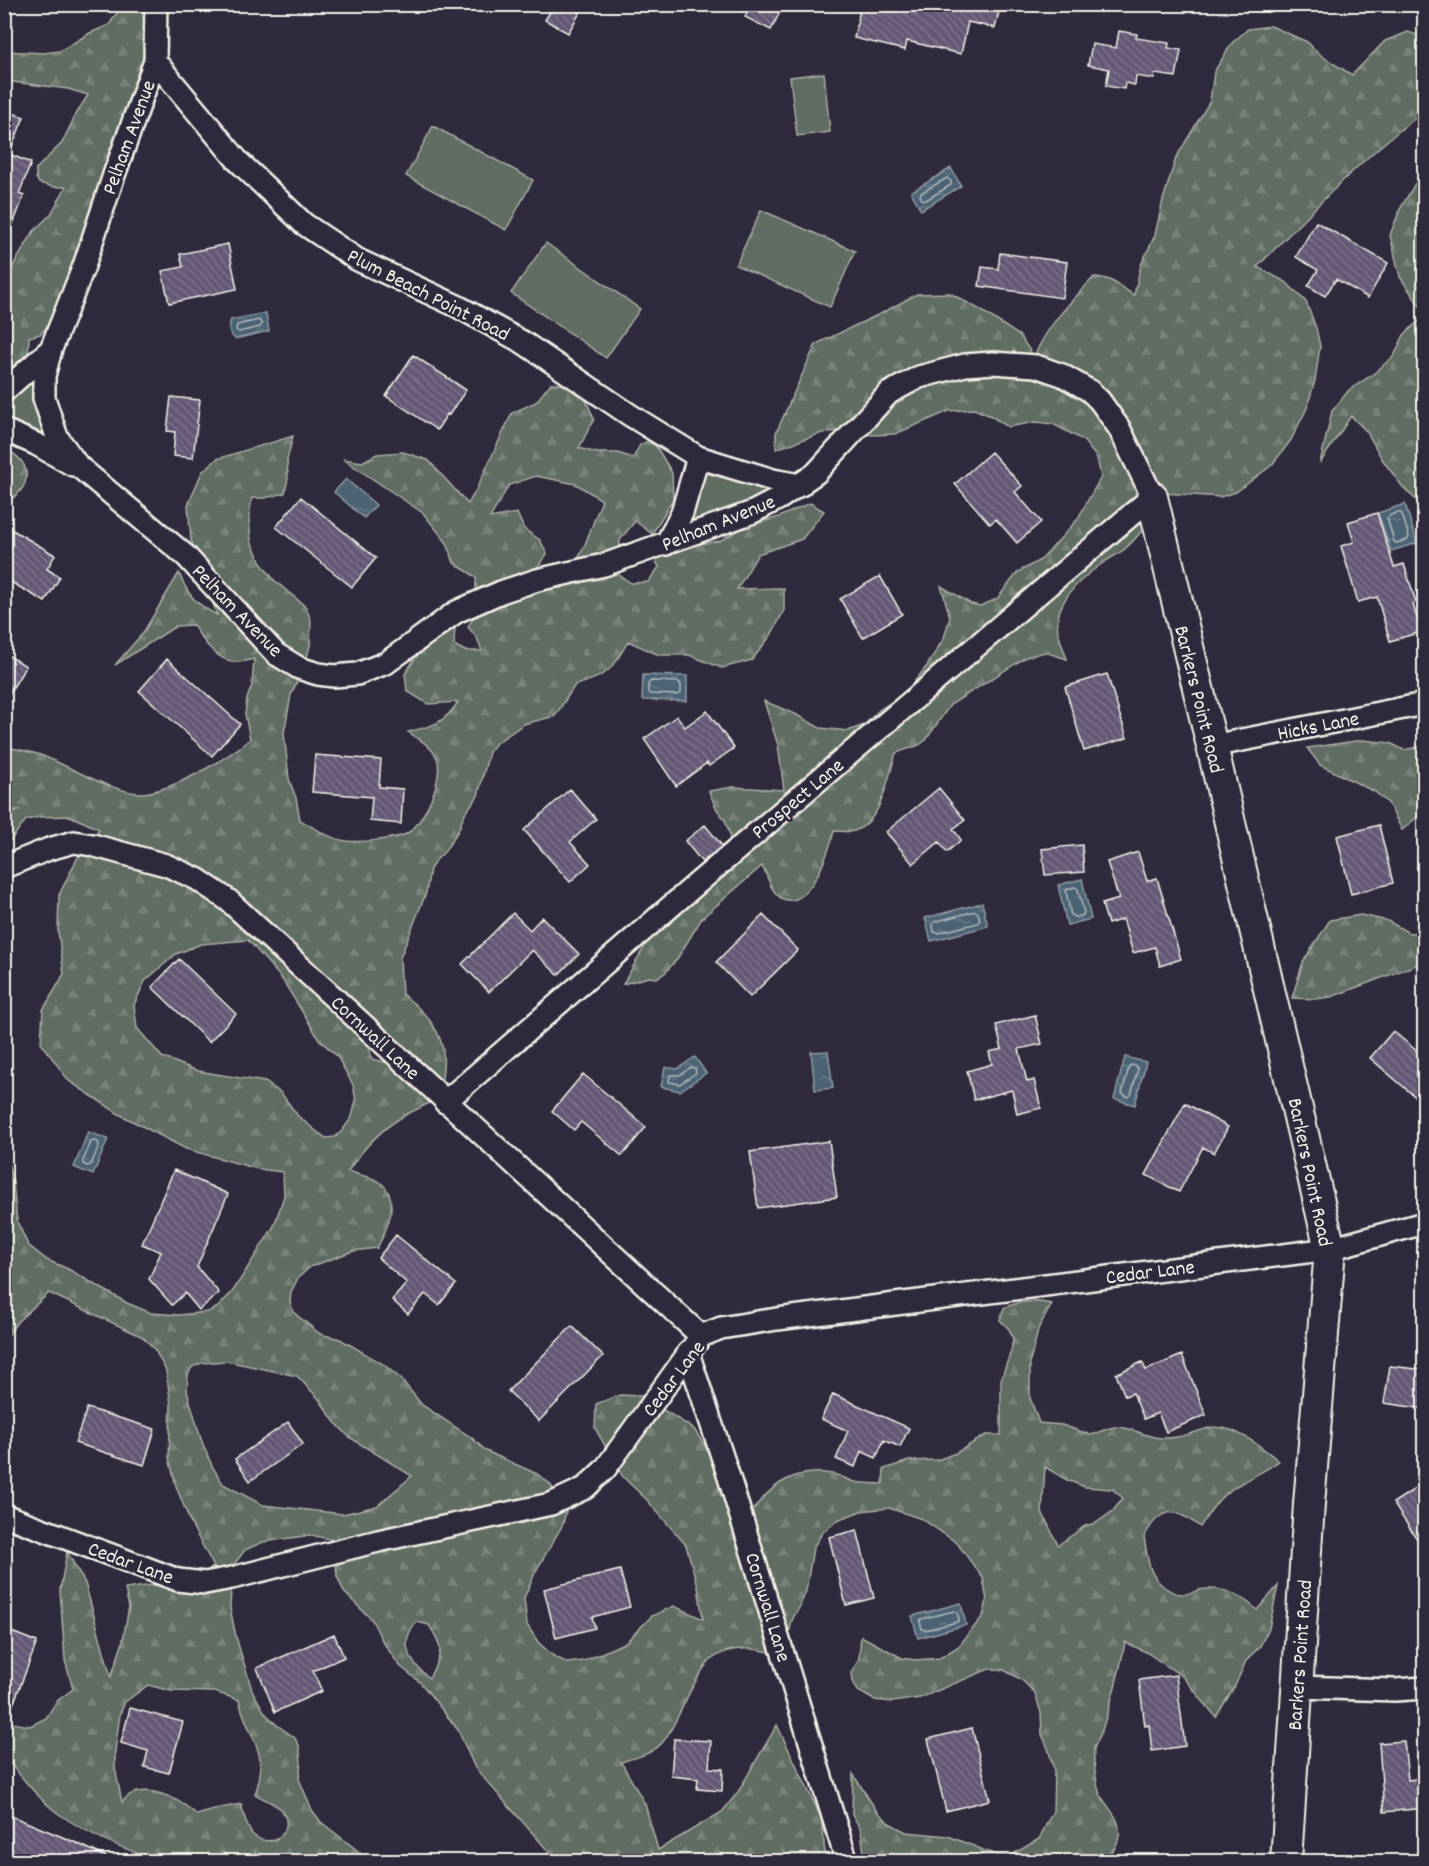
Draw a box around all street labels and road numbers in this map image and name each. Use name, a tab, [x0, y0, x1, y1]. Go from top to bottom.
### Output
street label: Pelham Avenue	[96, 77, 165, 200]
street label: Plum Beach Point Road	[341, 243, 514, 351]
street label: Pelham Avenue	[658, 488, 780, 561]
street label: Pelham Avenue	[183, 559, 288, 666]
street label: Barkers Point Road	[1164, 623, 1230, 777]
street label: Hicks Lane	[1275, 705, 1362, 751]
street label: Prospect Lane	[746, 753, 852, 848]
street label: Cornwall Lane	[322, 990, 425, 1089]
street label: Barkers Point Road	[1278, 1096, 1338, 1250]
street label: Cedar Lane	[1104, 1254, 1197, 1294]
street label: Cedar Lane	[637, 1335, 714, 1424]
street label: Cedar Lane	[83, 1535, 177, 1594]
street label: Cornwall Lane	[735, 1550, 797, 1666]
street label: Barkers Point Road	[1282, 1579, 1322, 1732]

